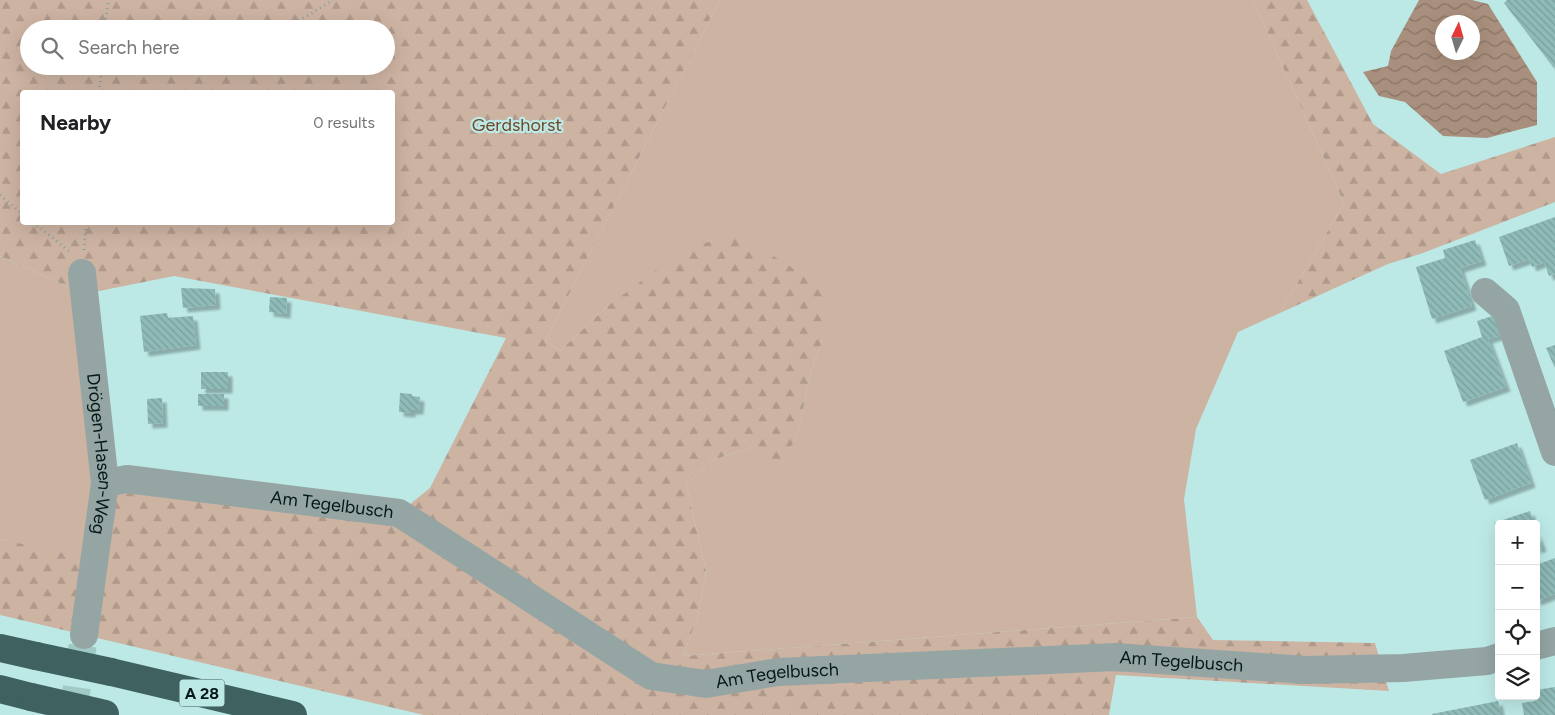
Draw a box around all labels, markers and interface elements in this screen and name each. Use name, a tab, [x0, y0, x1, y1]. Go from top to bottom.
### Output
north arrow	[1435, 15, 1480, 60]
search box	[20, 20, 395, 75]
icon: search	[38, 34, 66, 62]
text: Search here	[78, 36, 180, 59]
text: Nearby	[40, 110, 111, 135]
text: 0 results	[313, 113, 375, 132]
park label: Gerdshorst	[472, 114, 562, 136]
street label: Drögen-Hasen-Weg	[82, 372, 116, 536]
street label: Am Tegelbusch	[269, 486, 395, 523]
map controls	[1495, 520, 1540, 700]
button: +	[1495, 520, 1540, 565]
button: −	[1495, 565, 1540, 610]
button: locate	[1495, 610, 1540, 655]
street label: Am Tegelbusch	[1119, 646, 1244, 677]
button: layers	[1495, 655, 1540, 700]
street label: Am Tegelbusch	[714, 658, 839, 693]
road number: A 28	[180, 680, 224, 706]

